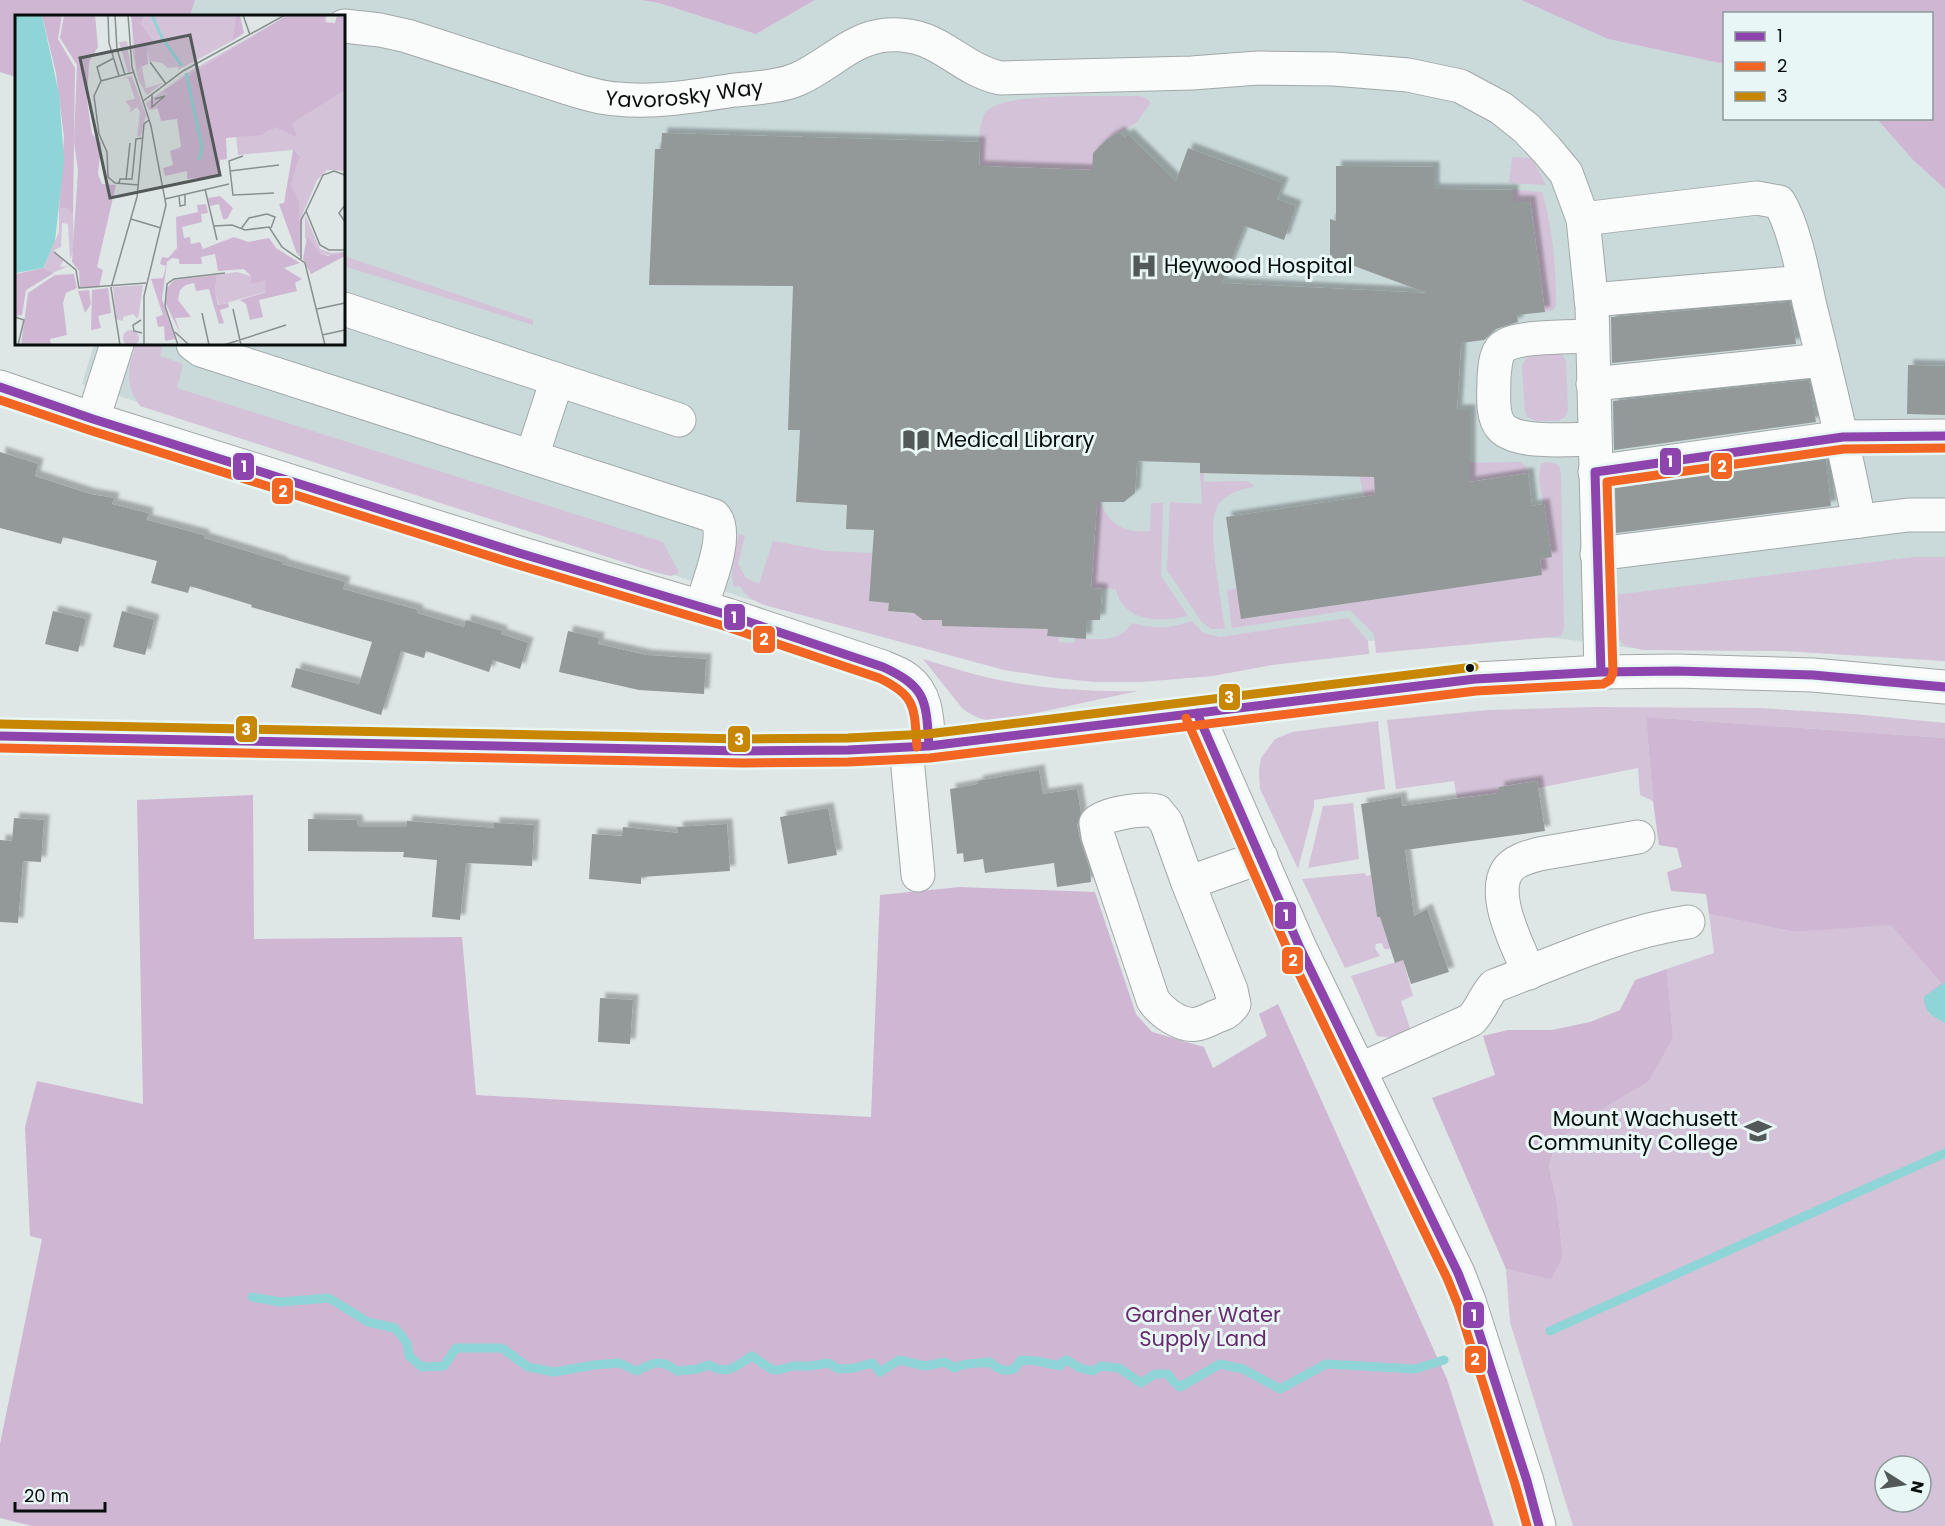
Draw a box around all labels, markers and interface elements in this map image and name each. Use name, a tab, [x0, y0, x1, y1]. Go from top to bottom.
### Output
legend	[1723, 12, 1933, 120]
inset map	[15, 15, 345, 345]
text: 1	[1777, 23, 1783, 48]
text: 2	[1777, 53, 1787, 78]
street label: Yavorosky Way	[604, 72, 765, 114]
text: 3	[1777, 83, 1788, 108]
hospital icon: Heywood Hospital	[1129, 251, 1159, 281]
place label: Heywood Hospital	[1164, 251, 1353, 280]
library icon: Medical Library	[901, 425, 931, 455]
place label: Medical Library	[936, 425, 1094, 454]
line badge: 1	[1659, 447, 1682, 476]
text: 1	[1667, 450, 1673, 473]
line badge: 1	[232, 452, 255, 481]
line badge: 2	[1710, 452, 1733, 480]
text: 1	[241, 455, 247, 478]
text: 2	[1717, 455, 1727, 478]
line badge: 2	[271, 477, 294, 505]
text: 2	[278, 480, 288, 503]
line badge: 1	[723, 603, 746, 631]
text: 1	[731, 606, 737, 629]
line badge: 2	[752, 625, 776, 654]
text: 2	[759, 628, 769, 651]
unlabelled marker	[1464, 662, 1476, 674]
line badge: 3	[1218, 683, 1241, 711]
text: 3	[1224, 686, 1234, 709]
line badge: 3	[235, 715, 258, 743]
text: 3	[241, 718, 251, 741]
line badge: 3	[727, 725, 751, 753]
text: 3	[734, 728, 744, 751]
line badge: 1	[1274, 901, 1297, 930]
text: 1	[1283, 904, 1289, 927]
line badge: 2	[1281, 946, 1304, 975]
text: 2	[1288, 949, 1298, 972]
place label: Mount Wachusett Community College	[1528, 1104, 1738, 1157]
school or university icon: Mount Wachusett Community College	[1743, 1116, 1773, 1146]
park label: Gardner Water Supply Land	[1125, 1300, 1281, 1353]
line badge: 1	[1462, 1301, 1485, 1329]
text: 1	[1471, 1304, 1477, 1327]
line badge: 2	[1464, 1345, 1487, 1374]
text: 2	[1470, 1348, 1480, 1371]
north arrow	[1873, 1454, 1933, 1514]
scale bar	[15, 1475, 105, 1513]
text: N	[1905, 1479, 1930, 1495]
text: 20 m	[24, 1483, 69, 1508]

